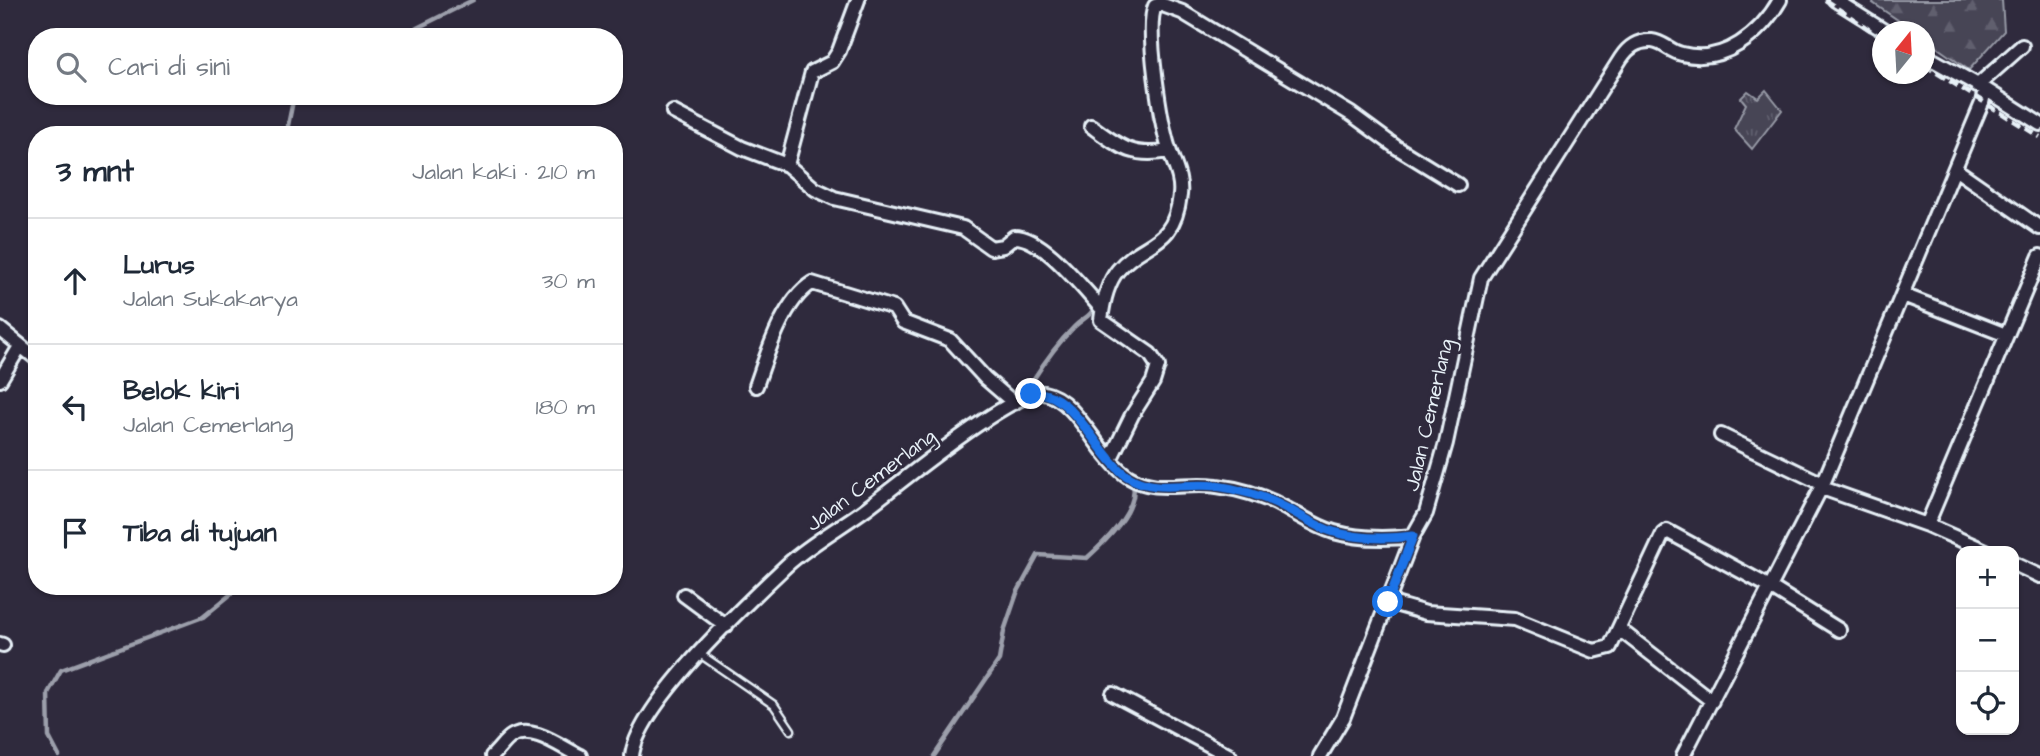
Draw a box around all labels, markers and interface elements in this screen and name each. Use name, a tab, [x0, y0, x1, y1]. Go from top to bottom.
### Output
north arrow	[1872, 21, 1935, 84]
search box	[28, 28, 623, 105]
icon: search	[52, 48, 90, 86]
text: Cari di sini	[108, 49, 230, 85]
text: 3 mnt	[56, 151, 134, 193]
text: Jalan kaki · 210 m	[412, 156, 595, 188]
text: Lurus	[123, 247, 195, 283]
icon: ahead	[56, 262, 94, 300]
text: 30 m	[542, 265, 595, 297]
text: Jalan Sukakarya	[123, 283, 298, 315]
street label: Jalan Cemerlang	[1397, 336, 1463, 494]
text: Belok kiri	[123, 373, 239, 409]
route end	[1015, 378, 1046, 409]
icon: left	[56, 388, 94, 426]
text: 180 m	[536, 391, 595, 423]
text: Jalan Cemerlang	[123, 409, 293, 441]
street label: Jalan Cemerlang	[800, 422, 943, 540]
icon: arrive	[56, 514, 94, 552]
text: Tiba di tujuan	[123, 515, 277, 551]
map controls	[1956, 546, 2019, 735]
button: +	[1956, 546, 2019, 609]
route start	[1372, 586, 1403, 617]
button: −	[1956, 609, 2019, 672]
button: locate	[1956, 672, 2019, 735]

